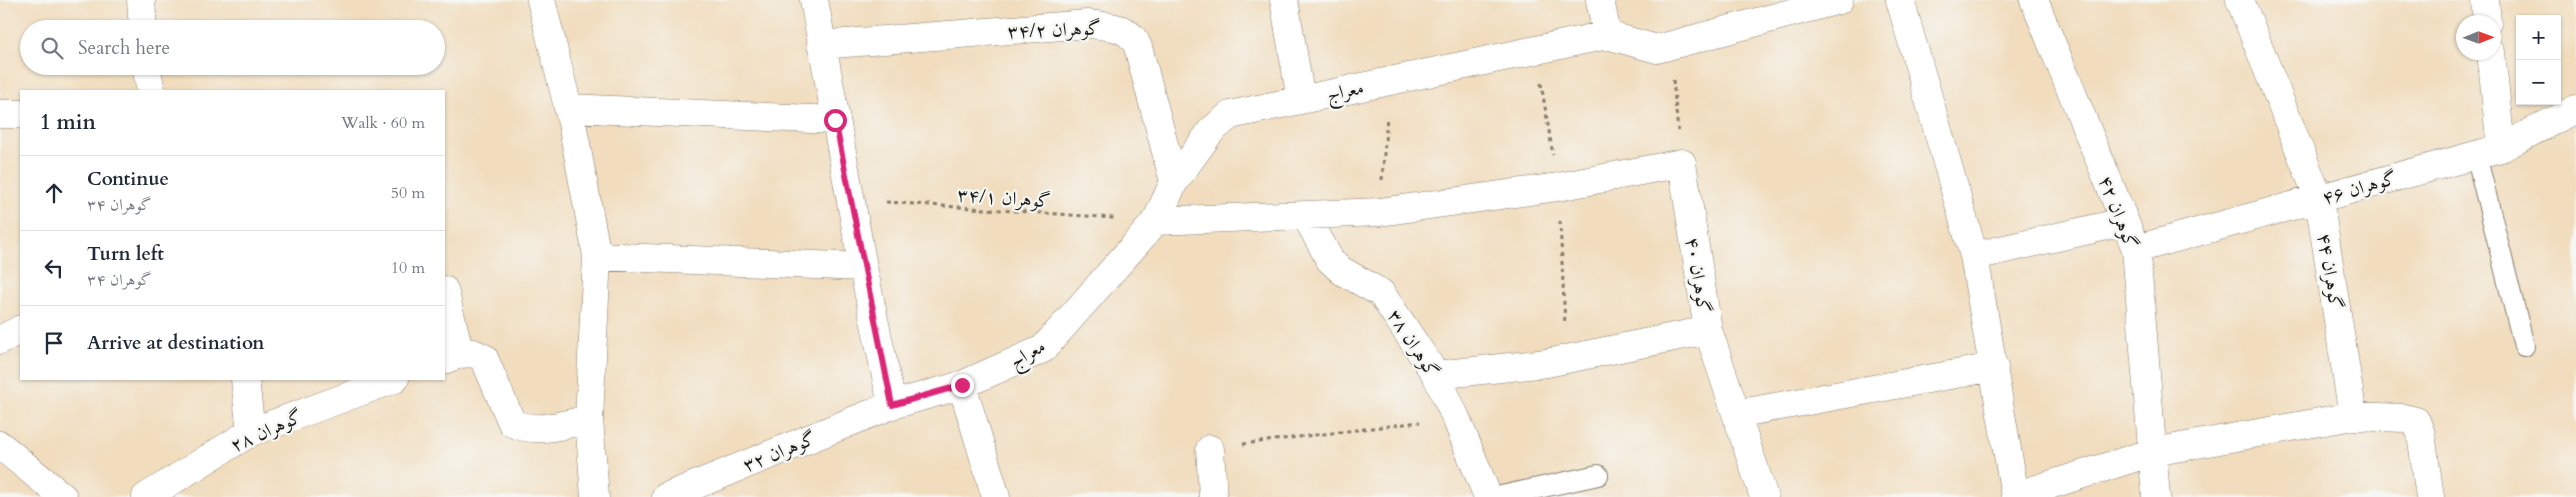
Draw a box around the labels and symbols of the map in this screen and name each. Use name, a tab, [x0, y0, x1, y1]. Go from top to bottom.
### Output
street label: گوهران ۳۴/۲	[1007, 15, 1101, 45]
north arrow	[2456, 15, 2501, 60]
street label: معراج	[1324, 74, 1367, 112]
route start	[824, 109, 847, 132]
street label: گوهران ۴۶	[2319, 165, 2400, 211]
street label: گوهران ۴۲	[2092, 172, 2144, 253]
street label: گوهران ۳۴/۱	[956, 182, 1052, 214]
street label: گوهران ۴۴	[2311, 231, 2349, 311]
street label: گوهران ۴۰	[1679, 235, 1717, 315]
street label: گوهران ۳۸	[1381, 304, 1445, 383]
street label: معراج	[1005, 333, 1052, 378]
route end	[951, 374, 974, 397]
street label: گوهران ۲۸	[226, 403, 307, 458]
street label: گوهران ۳۲	[739, 426, 820, 478]

